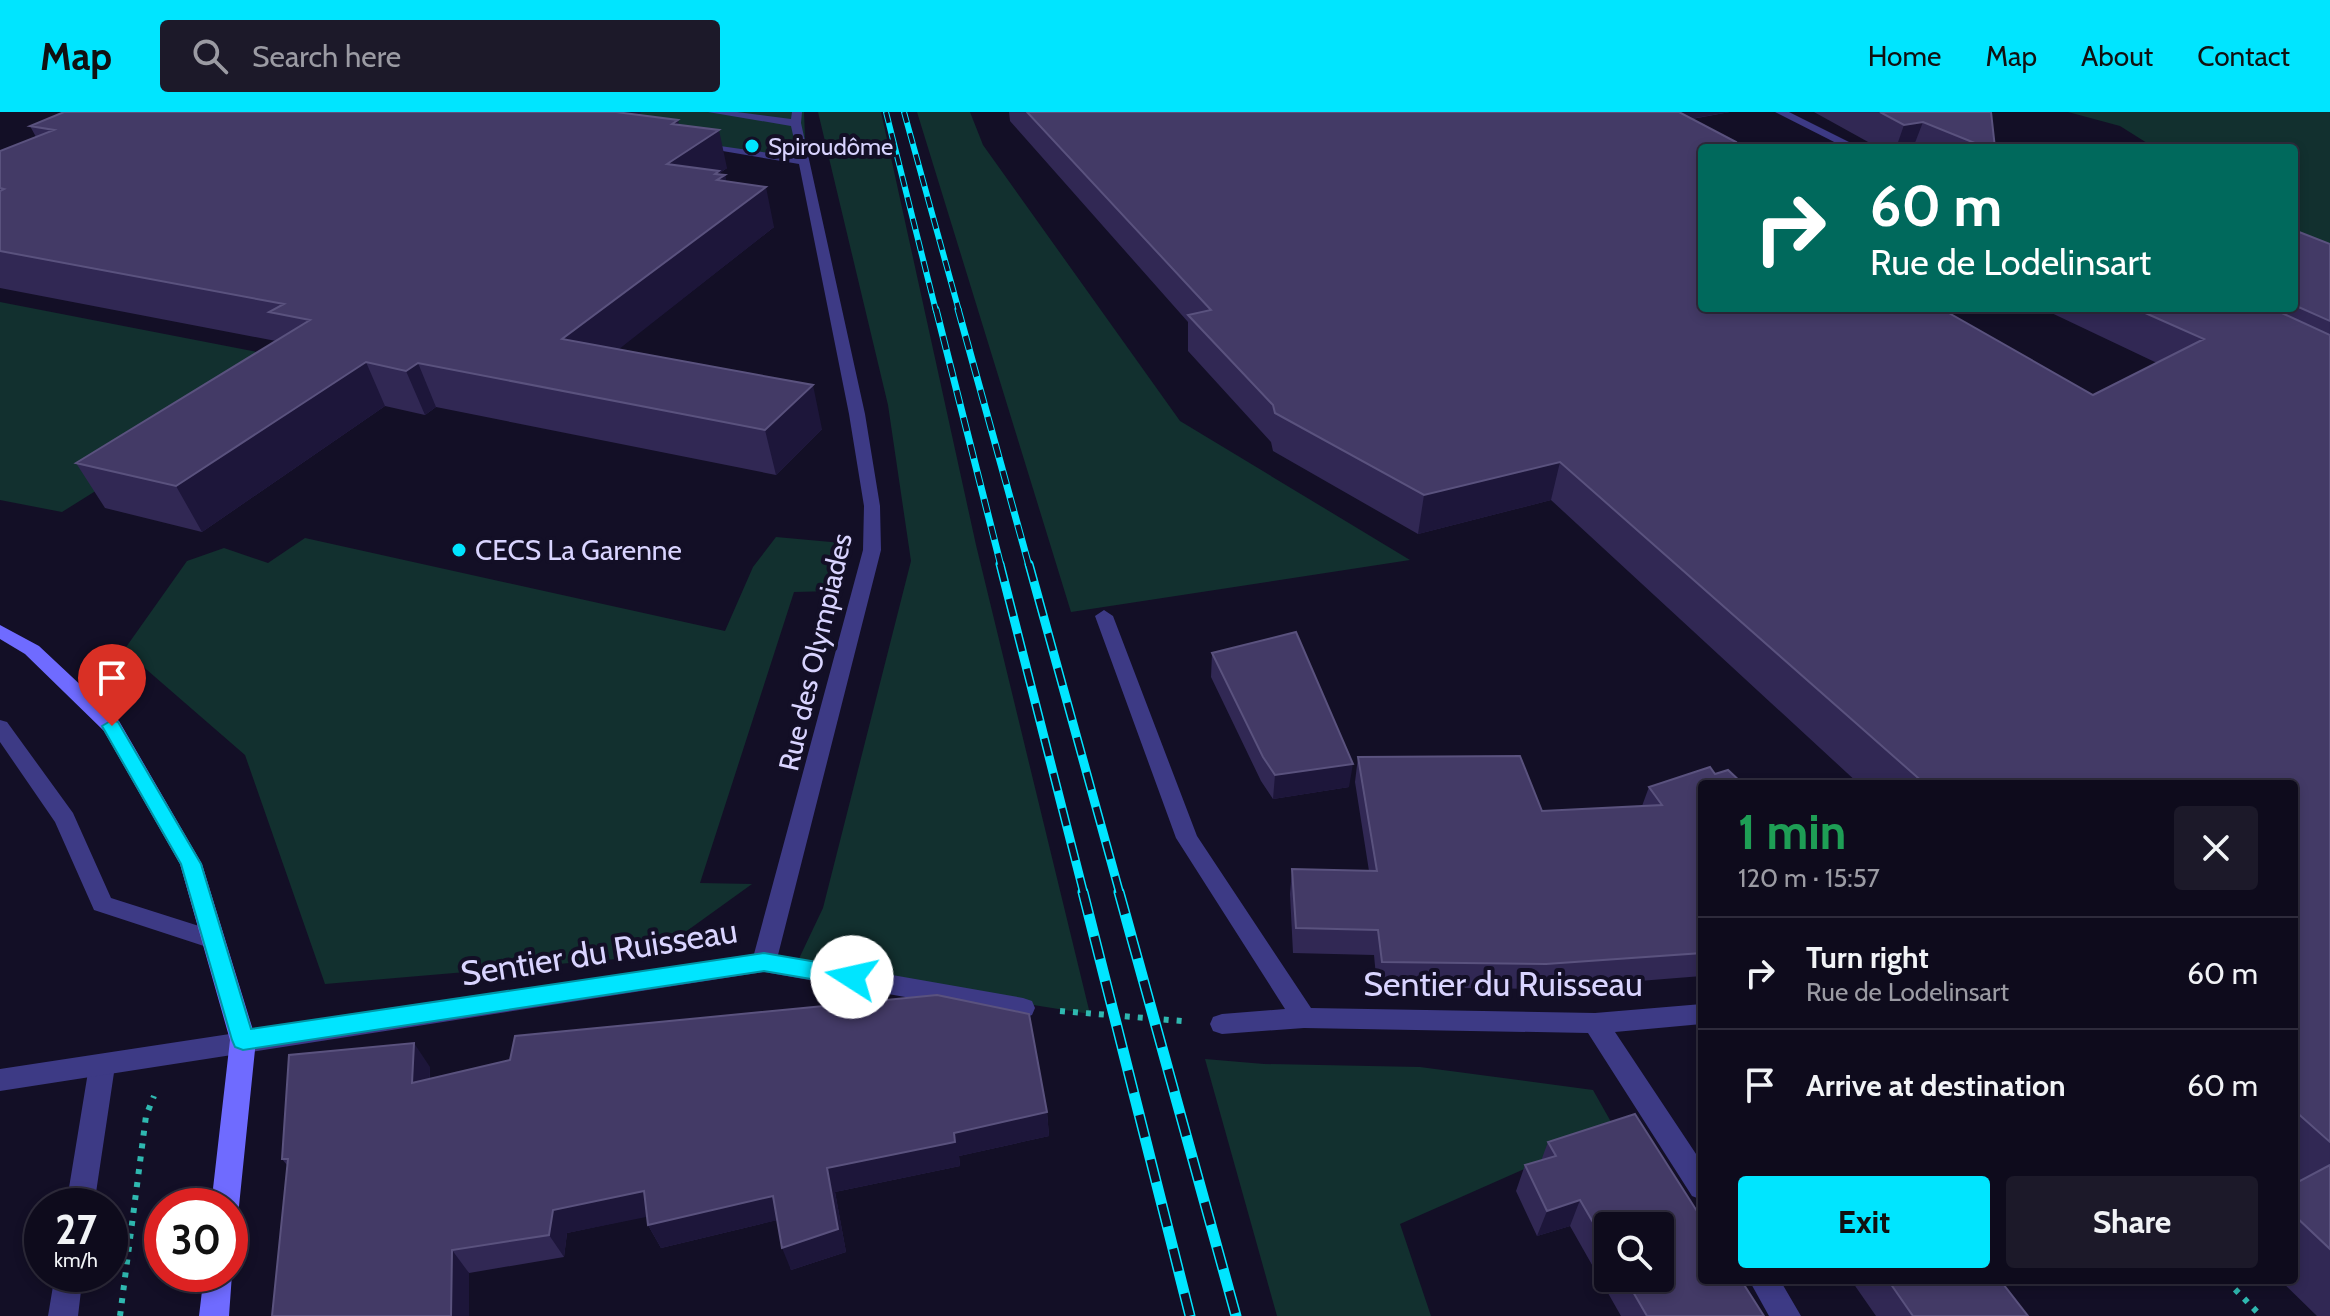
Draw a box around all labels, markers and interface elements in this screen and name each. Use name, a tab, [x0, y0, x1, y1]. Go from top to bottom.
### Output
search box	[160, 20, 720, 92]
text: Map	[40, 33, 112, 80]
icon: search	[188, 34, 232, 78]
text: Search here	[252, 38, 401, 75]
text: Home	[1868, 39, 1941, 73]
text: Map	[1985, 39, 2037, 73]
text: About	[2081, 39, 2153, 73]
text: Contact	[2197, 39, 2290, 73]
place label: Spiroudôme	[768, 132, 893, 161]
marker: Spiroudôme	[743, 137, 761, 155]
text: 60 m	[1870, 172, 2002, 240]
icon: right	[1738, 176, 1842, 280]
text: Rue de Lodelinsart	[1870, 240, 2151, 284]
street label: Rue des Olympiades	[771, 530, 859, 774]
place label: CECS La Garenne	[475, 533, 682, 567]
marker: CECS La Garenne	[450, 541, 468, 559]
pin	[78, 644, 146, 726]
icon: arrive	[90, 656, 134, 700]
text: 1 min	[1738, 803, 1846, 861]
button: close	[2174, 806, 2258, 890]
text: 120 m · 15:57	[1738, 862, 1880, 894]
street label: Sentier du Ruisseau	[458, 909, 740, 995]
position arrow	[810, 935, 894, 1019]
text: Turn right	[1806, 939, 1929, 976]
icon: right	[1738, 951, 1782, 995]
text: 60 m	[2187, 955, 2258, 992]
street label: Sentier du Ruisseau	[1363, 963, 1643, 1005]
text: Rue de Lodelinsart	[1806, 976, 2009, 1008]
icon: arrive	[1738, 1063, 1782, 1107]
text: Arrive at destination	[1806, 1067, 2066, 1104]
text: 60 m	[2187, 1067, 2258, 1104]
button: Exit	[1738, 1176, 1990, 1268]
button: Share	[2006, 1176, 2258, 1268]
speed limit sign: 30	[144, 1188, 248, 1292]
text: 27	[55, 1205, 97, 1254]
map controls	[1594, 1212, 1674, 1292]
button: search	[1594, 1212, 1674, 1292]
text: km/h	[54, 1248, 98, 1272]

